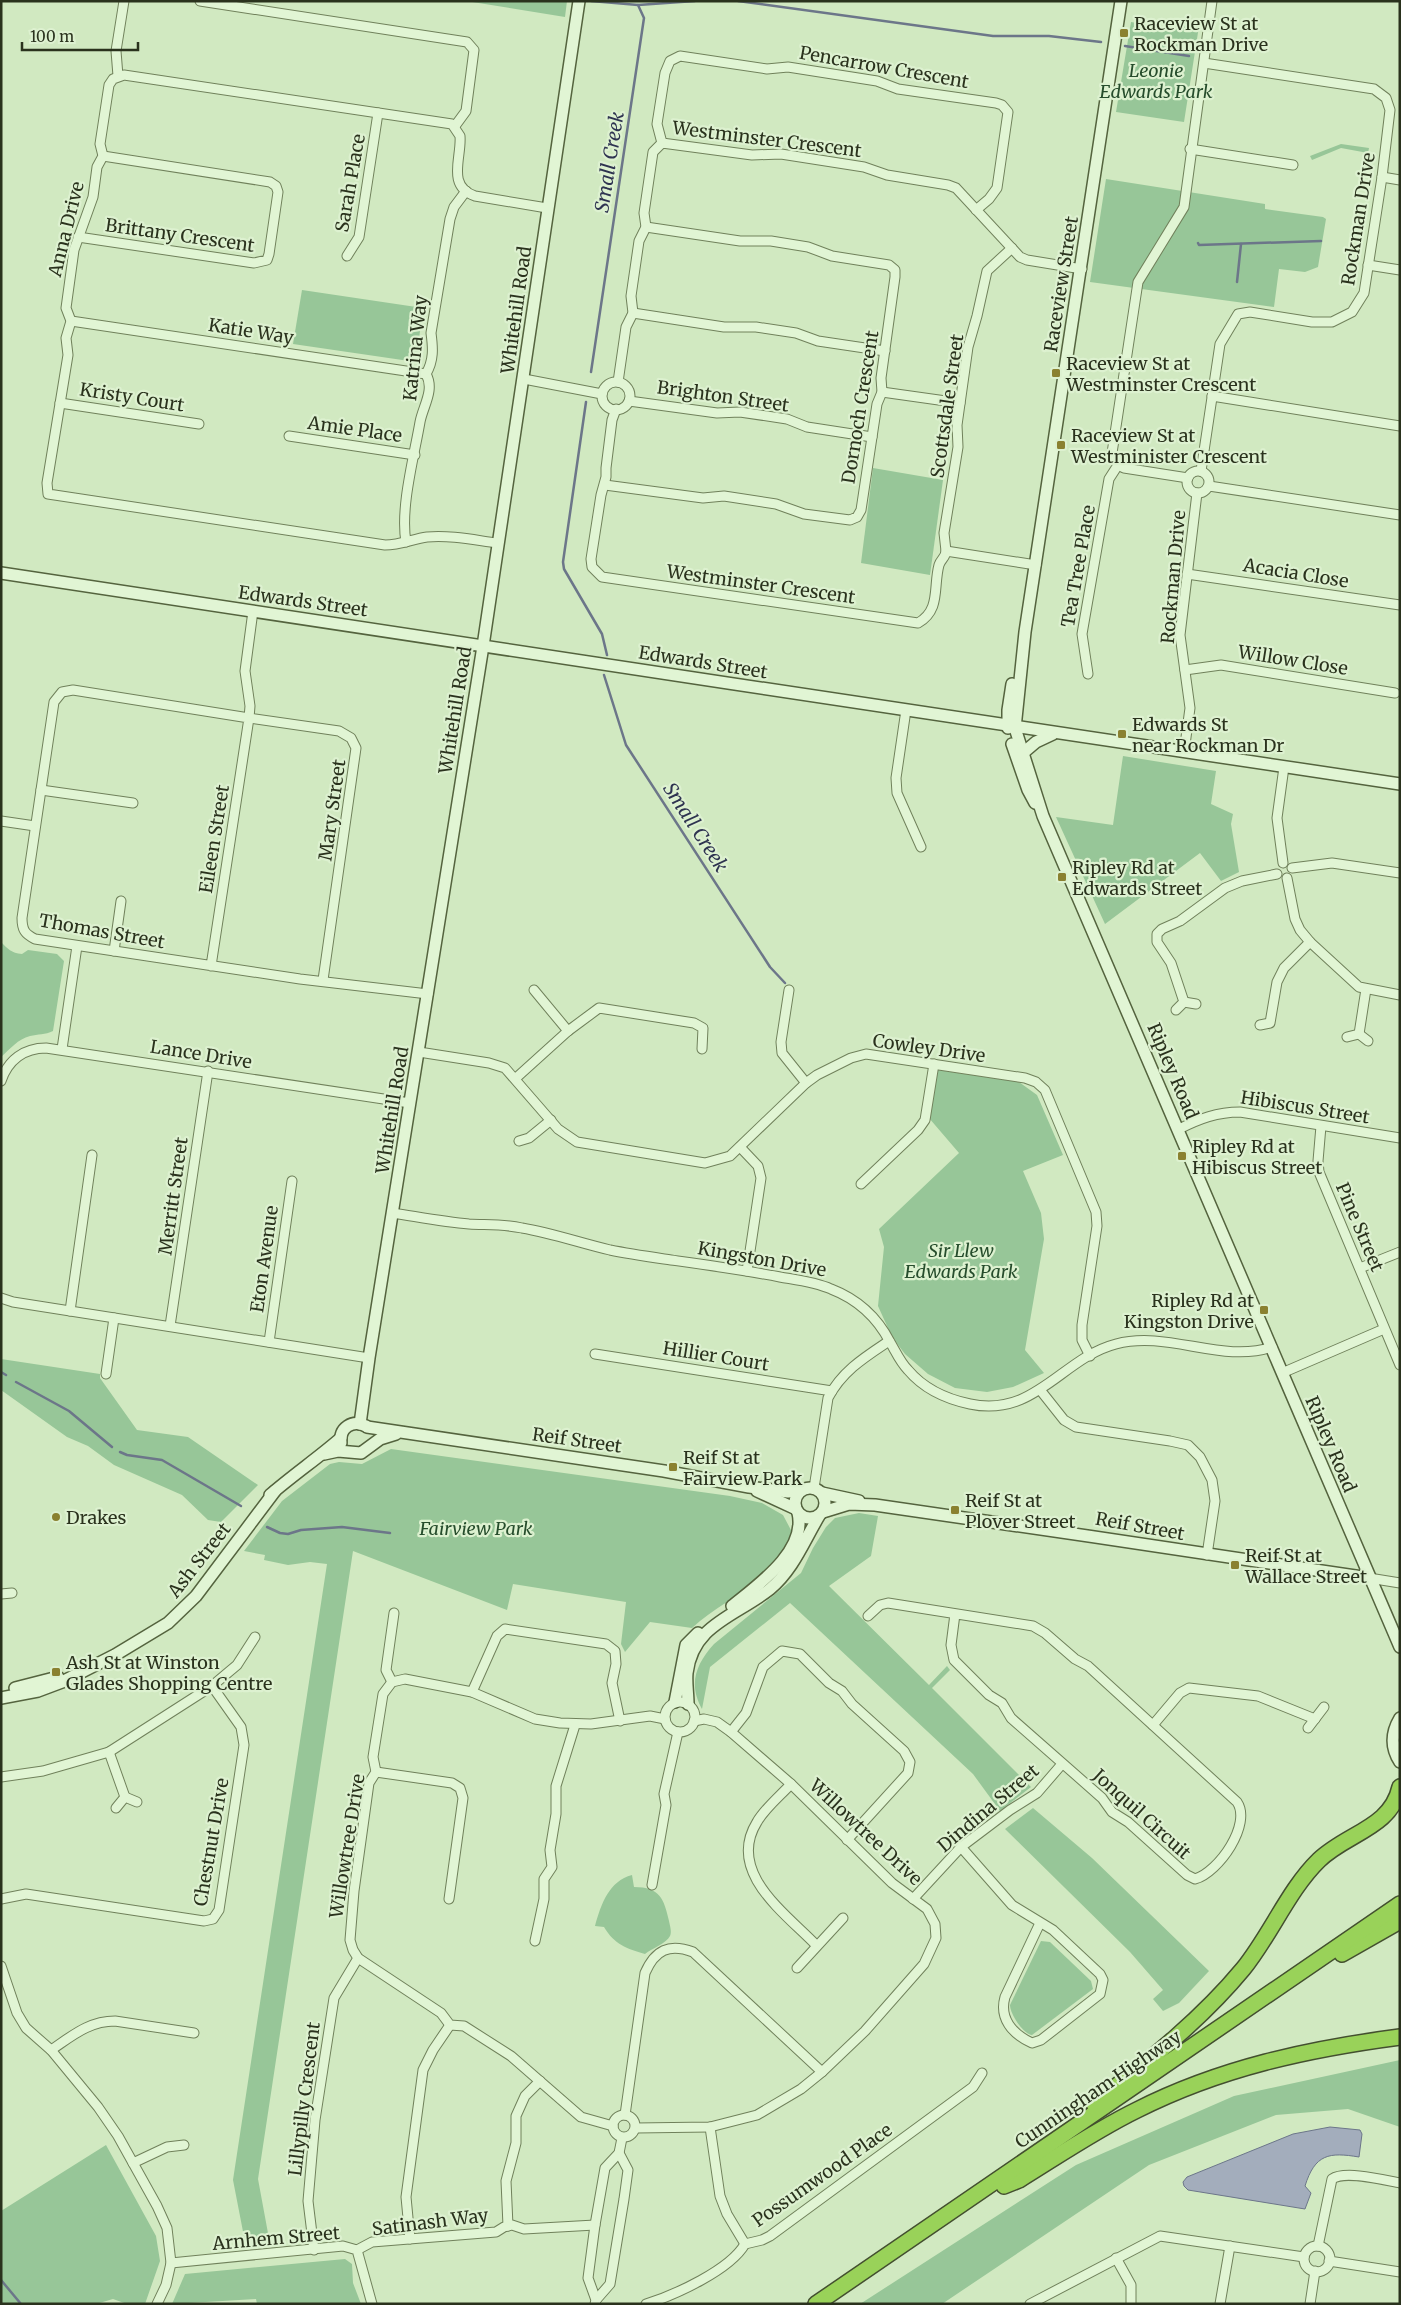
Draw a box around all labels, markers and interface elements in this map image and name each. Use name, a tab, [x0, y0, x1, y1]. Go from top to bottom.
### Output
place label: Raceview St at Rockman Drive	[1134, 12, 1268, 56]
scale bar	[22, 20, 139, 52]
text: 100 m	[30, 27, 74, 46]
marker: Raceview St at Rockman Drive	[1118, 27, 1130, 39]
street label: Pencarrow Crescent	[798, 41, 970, 93]
park label: Leonie Edwards Park	[1099, 59, 1213, 103]
water label: Small Creek	[589, 109, 629, 214]
street label: Westminster Crescent	[670, 116, 863, 162]
street label: Sarah Place	[330, 132, 370, 234]
street label: Rockman Drive	[1336, 151, 1380, 287]
street label: Anna Drive	[43, 179, 89, 280]
street label: Brittany Crescent	[104, 213, 256, 257]
street label: Raceview Street	[1039, 214, 1083, 354]
street label: Whitehill Road	[496, 245, 536, 376]
street label: Katrina Way	[398, 293, 432, 402]
street label: Katie Way	[207, 313, 296, 349]
street label: Dornoch Crescent	[837, 329, 883, 485]
street label: Scottsdale Street	[926, 333, 968, 479]
place label: Raceview St at Westminster Crescent	[1065, 352, 1256, 396]
marker: Raceview St at Westminster Crescent	[1050, 367, 1062, 379]
street label: Brighton Street	[656, 375, 790, 417]
street label: Kristy Court	[78, 377, 186, 417]
street label: Amie Place	[305, 411, 404, 447]
place label: Raceview St at Westminister Crescent	[1070, 424, 1267, 468]
marker: Raceview St at Westminister Crescent	[1055, 439, 1067, 451]
street label: Tea Tree Place	[1056, 503, 1100, 629]
street label: Rockman Drive	[1156, 509, 1190, 645]
street label: Acacia Close	[1241, 553, 1350, 593]
street label: Westminster Crescent	[664, 559, 857, 609]
street label: Edwards Street	[237, 581, 369, 621]
street label: Edwards Street	[637, 640, 769, 684]
street label: Willow Close	[1236, 640, 1349, 680]
street label: Whitehill Road	[433, 645, 476, 776]
place label: Edwards St near Rockman Dr	[1132, 713, 1284, 757]
marker: Edwards St near Rockman Dr	[1116, 728, 1128, 740]
street label: Mary Street	[314, 758, 350, 862]
water label: Small Creek	[658, 778, 734, 877]
street label: Eileen Street	[194, 783, 234, 895]
place label: Ripley Rd at Edwards Street	[1072, 856, 1202, 900]
marker: Ripley Rd at Edwards Street	[1056, 871, 1068, 883]
street label: Thomas Street	[37, 909, 167, 953]
street label: Ripley Road	[1142, 1019, 1204, 1123]
street label: Cowley Drive	[871, 1029, 987, 1067]
street label: Lance Drive	[149, 1035, 253, 1073]
street label: Whitehill Road	[370, 1045, 413, 1176]
street label: Hibiscus Street	[1239, 1085, 1371, 1129]
place label: Ripley Rd at Hibiscus Street	[1192, 1135, 1322, 1179]
street label: Merritt Street	[153, 1136, 193, 1256]
marker: Ripley Rd at Hibiscus Street	[1176, 1150, 1188, 1162]
street label: Pine Street	[1331, 1179, 1389, 1275]
street label: Eton Avenue	[245, 1204, 283, 1314]
street label: Kingston Drive	[696, 1236, 828, 1282]
park label: Sir Llew Edwards Park	[904, 1239, 1018, 1283]
place label: Ripley Rd at Kingston Drive	[1124, 1289, 1254, 1333]
marker: Ripley Rd at Kingston Drive	[1258, 1304, 1270, 1316]
street label: Hillier Court	[661, 1336, 771, 1376]
street label: Ripley Road	[1300, 1392, 1362, 1496]
street label: Reif Street	[531, 1422, 623, 1458]
place label: Reif St at Fairview Park	[683, 1446, 803, 1490]
marker: Reif St at Fairview Park	[667, 1461, 679, 1473]
place label: Reif St at Plover Street	[965, 1489, 1076, 1533]
marker: Reif St at Plover Street	[949, 1504, 961, 1516]
place label: Drakes	[66, 1506, 127, 1529]
street label: Reif Street	[1094, 1507, 1186, 1545]
marker: Drakes	[50, 1511, 62, 1523]
park label: Fairview Park	[418, 1517, 533, 1540]
street label: Ash Street	[162, 1518, 235, 1603]
place label: Reif St at Wallace Street	[1244, 1544, 1367, 1588]
marker: Reif St at Wallace Street	[1229, 1559, 1241, 1571]
place label: Ash St at Winston Glades Shopping Centre	[65, 1651, 272, 1695]
marker: Ash St at Winston Glades Shopping Centre	[50, 1666, 62, 1678]
street label: Dindina Street	[933, 1759, 1043, 1857]
street label: Jonquil Circuit	[1087, 1763, 1196, 1864]
street label: Willowtree Drive	[324, 1772, 370, 1921]
street label: Willowtree Drive	[804, 1773, 927, 1890]
street label: Chestnut Drive	[188, 1776, 234, 1908]
street label: Lillypilly Crescent	[283, 2021, 325, 2177]
street label: Cunningham Highway	[1010, 2024, 1186, 2153]
street label: Possumwood Place	[748, 2118, 896, 2232]
street label: Satinash Way	[371, 2203, 490, 2241]
street label: Arnhem Street	[210, 2221, 341, 2255]

